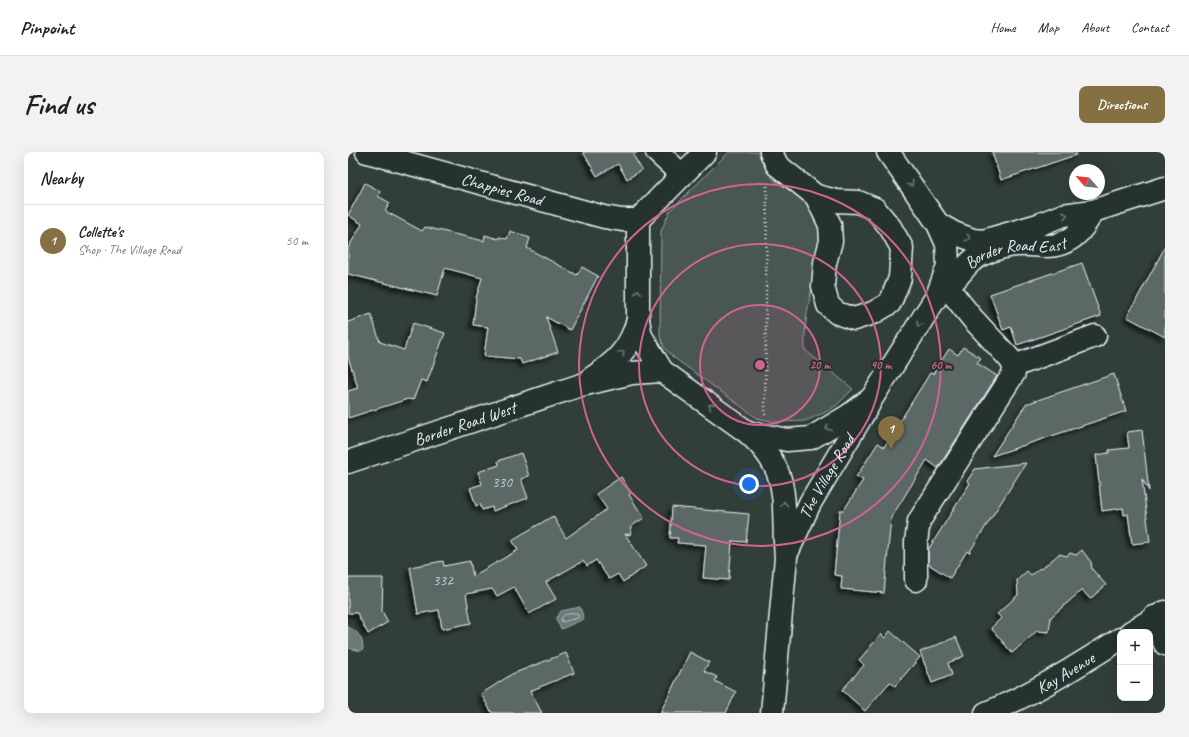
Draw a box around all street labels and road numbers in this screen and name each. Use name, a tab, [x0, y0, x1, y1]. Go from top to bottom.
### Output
street label: Chappies Road	[459, 168, 548, 211]
street label: Border Road East	[960, 232, 1071, 273]
street label: Border Road West	[411, 396, 521, 450]
street label: The Village Road	[794, 427, 861, 522]
street label: Kay Avenue	[1032, 646, 1099, 698]

